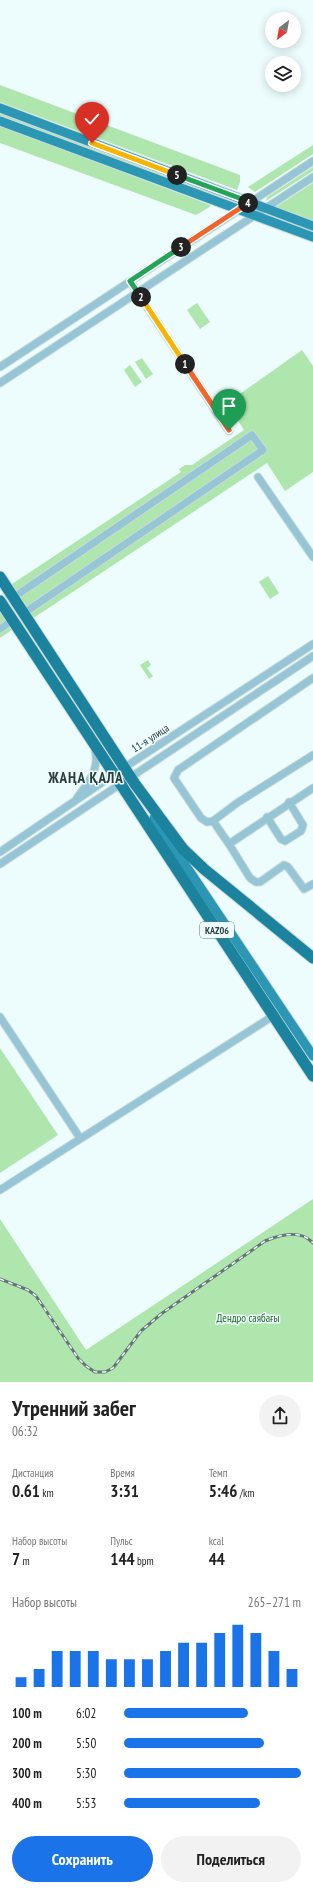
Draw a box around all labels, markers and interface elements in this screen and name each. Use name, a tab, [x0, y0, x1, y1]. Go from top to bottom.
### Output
north arrow	[265, 12, 301, 48]
map controls	[265, 12, 301, 92]
button: layers	[265, 56, 301, 92]
pin	[75, 102, 109, 143]
icon: check	[81, 108, 103, 130]
pin: 5	[167, 165, 187, 185]
text: 5	[174, 168, 180, 182]
pin: 4	[238, 193, 258, 213]
text: 4	[245, 196, 251, 210]
pin: 3	[171, 237, 191, 257]
text: 3	[178, 240, 184, 254]
pin: 2	[131, 287, 151, 307]
text: 2	[138, 290, 144, 304]
pin: 1	[175, 354, 195, 374]
text: 1	[182, 357, 188, 371]
pin	[212, 389, 246, 430]
icon: arrive	[218, 395, 240, 417]
street label: 11-я улица	[128, 721, 172, 755]
district label: ЖАҢА ҚАЛА	[47, 768, 124, 787]
road number: KАZ06	[200, 922, 234, 938]
park label: Дендро саябағы	[217, 1311, 279, 1325]
text: Утренний забег	[12, 1394, 136, 1422]
button: share	[259, 1395, 301, 1437]
text: 06:32	[12, 1423, 38, 1440]
text: Дистанция	[12, 1466, 53, 1480]
text: Время	[110, 1466, 135, 1480]
text: Темп	[209, 1466, 227, 1480]
text: 0.61	[12, 1480, 40, 1502]
text: 3:31	[110, 1480, 139, 1502]
text: 5:46	[209, 1480, 237, 1502]
text: km	[40, 1486, 54, 1500]
text: /km	[237, 1486, 254, 1500]
text: Набор высоты	[12, 1534, 67, 1548]
text: Пульс	[110, 1534, 133, 1548]
text: kcal	[209, 1534, 224, 1548]
text: 7	[12, 1548, 20, 1570]
text: 144	[110, 1548, 135, 1570]
text: 44	[209, 1548, 225, 1570]
text: m	[20, 1554, 30, 1568]
text: bpm	[135, 1554, 154, 1568]
text: Набор высоты	[12, 1594, 77, 1611]
text: 265–271 m	[248, 1594, 301, 1611]
text: 100 m	[12, 1705, 42, 1722]
text: 6:02	[76, 1705, 96, 1722]
text: 200 m	[12, 1735, 42, 1752]
text: 5:50	[76, 1735, 96, 1752]
text: 300 m	[12, 1765, 42, 1782]
text: 5:30	[76, 1765, 96, 1782]
text: 400 m	[12, 1795, 42, 1812]
text: 5:53	[76, 1795, 96, 1812]
button: Сохранить	[12, 1836, 153, 1882]
button: Поделиться	[161, 1836, 301, 1882]

